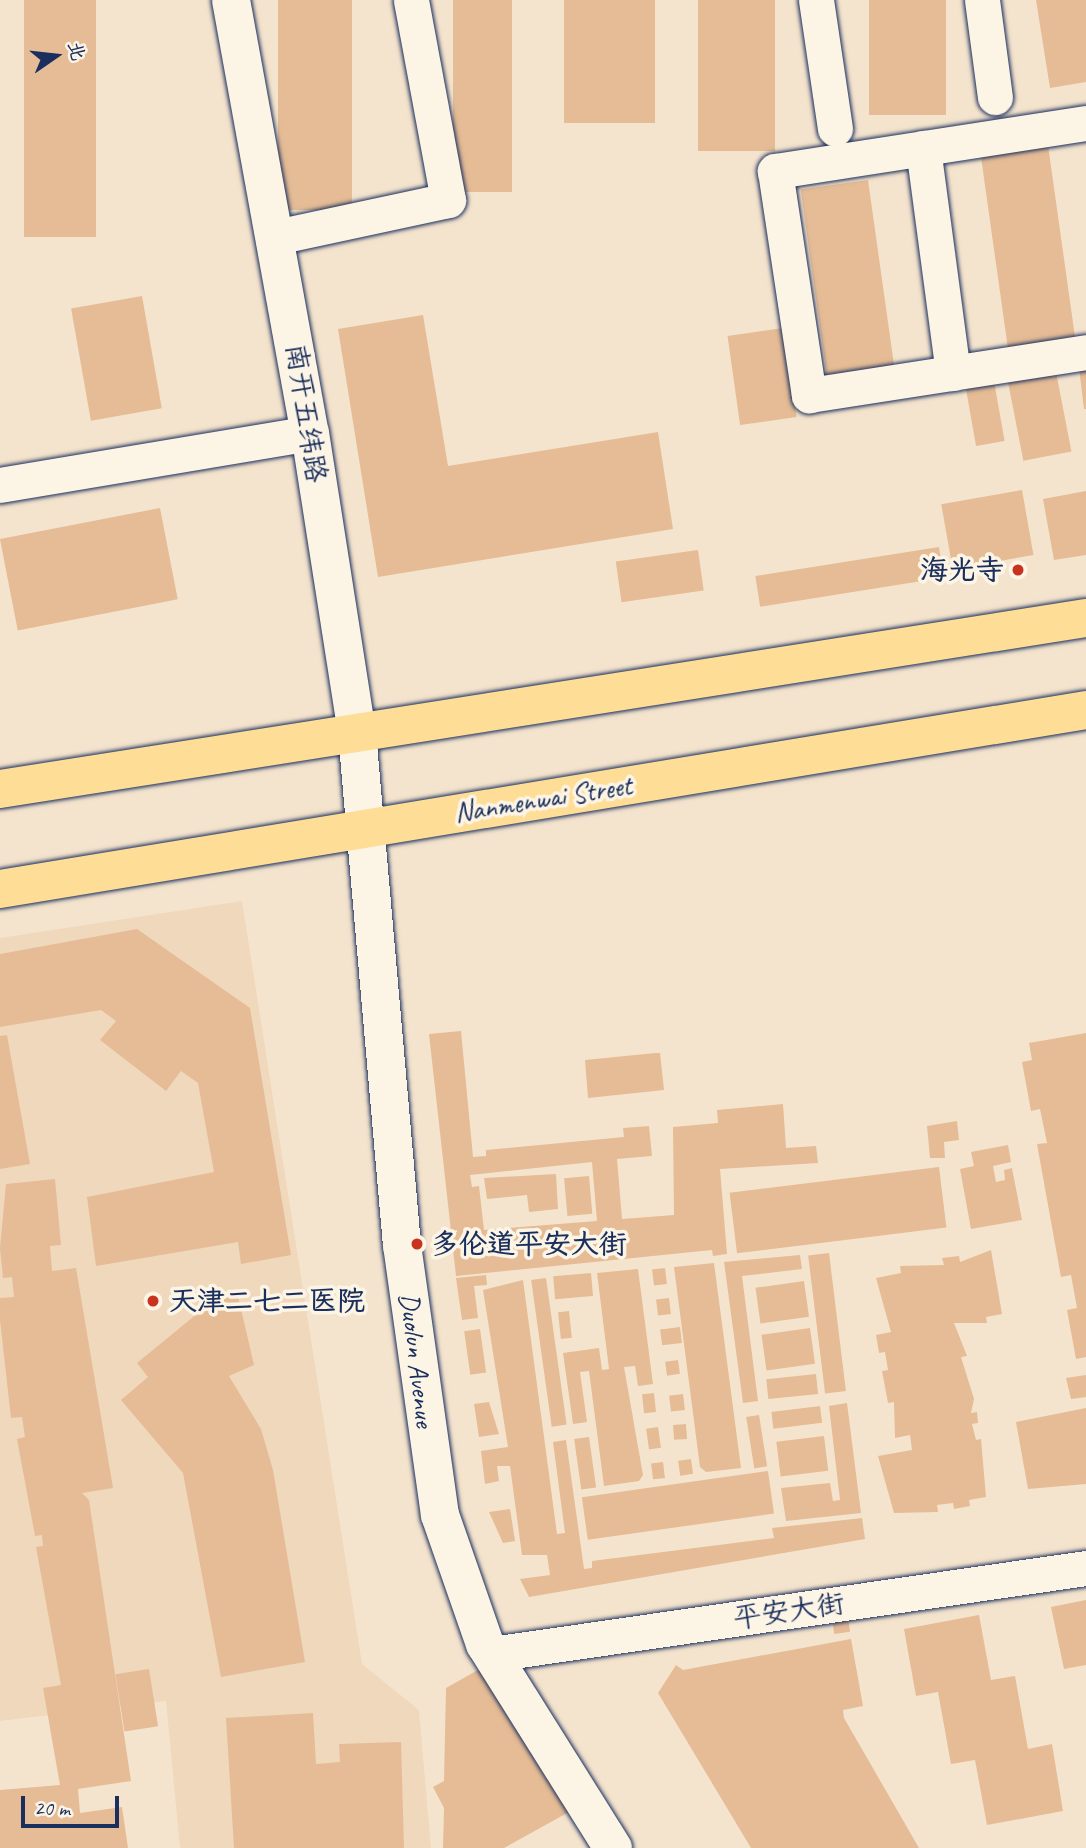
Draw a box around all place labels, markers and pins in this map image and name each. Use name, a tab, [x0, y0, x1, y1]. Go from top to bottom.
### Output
place label: 海光寺	[920, 553, 1004, 587]
marker: 海光寺	[1010, 562, 1026, 578]
place label: 多伦道平安大街	[431, 1227, 627, 1261]
marker: 多伦道平安大街	[409, 1236, 425, 1252]
place label: 天津二七二医院	[169, 1284, 365, 1318]
marker: 天津二七二医院	[143, 1291, 163, 1311]

